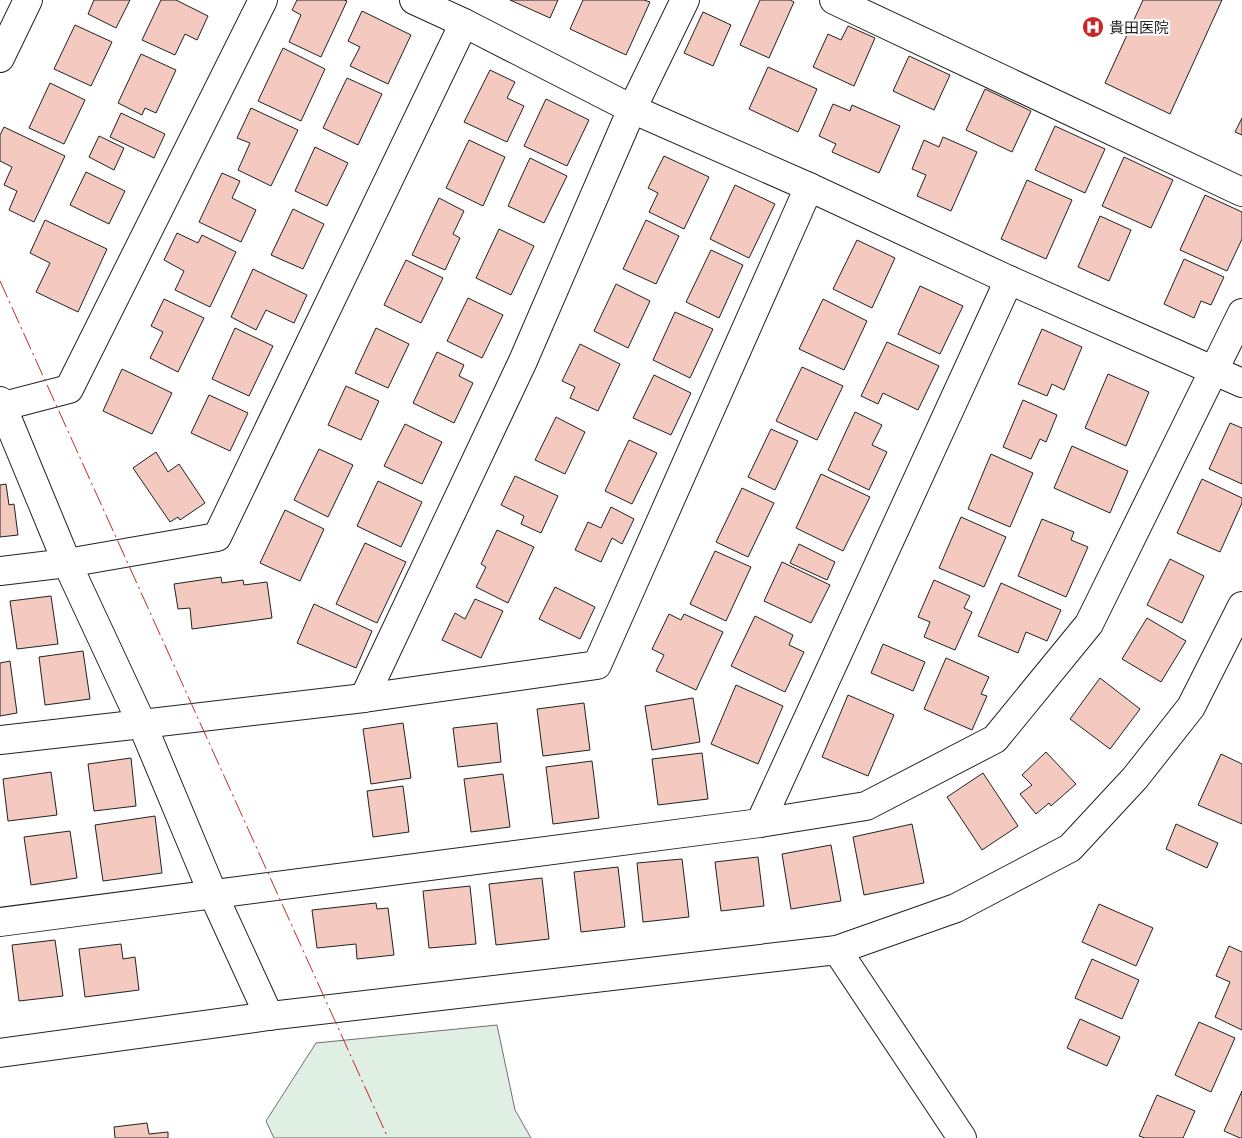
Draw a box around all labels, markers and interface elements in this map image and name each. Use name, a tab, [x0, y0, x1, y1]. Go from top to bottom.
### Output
hospital icon: 貴田医院	[1081, 15, 1105, 39]
place label: 貴田医院	[1109, 18, 1169, 36]

